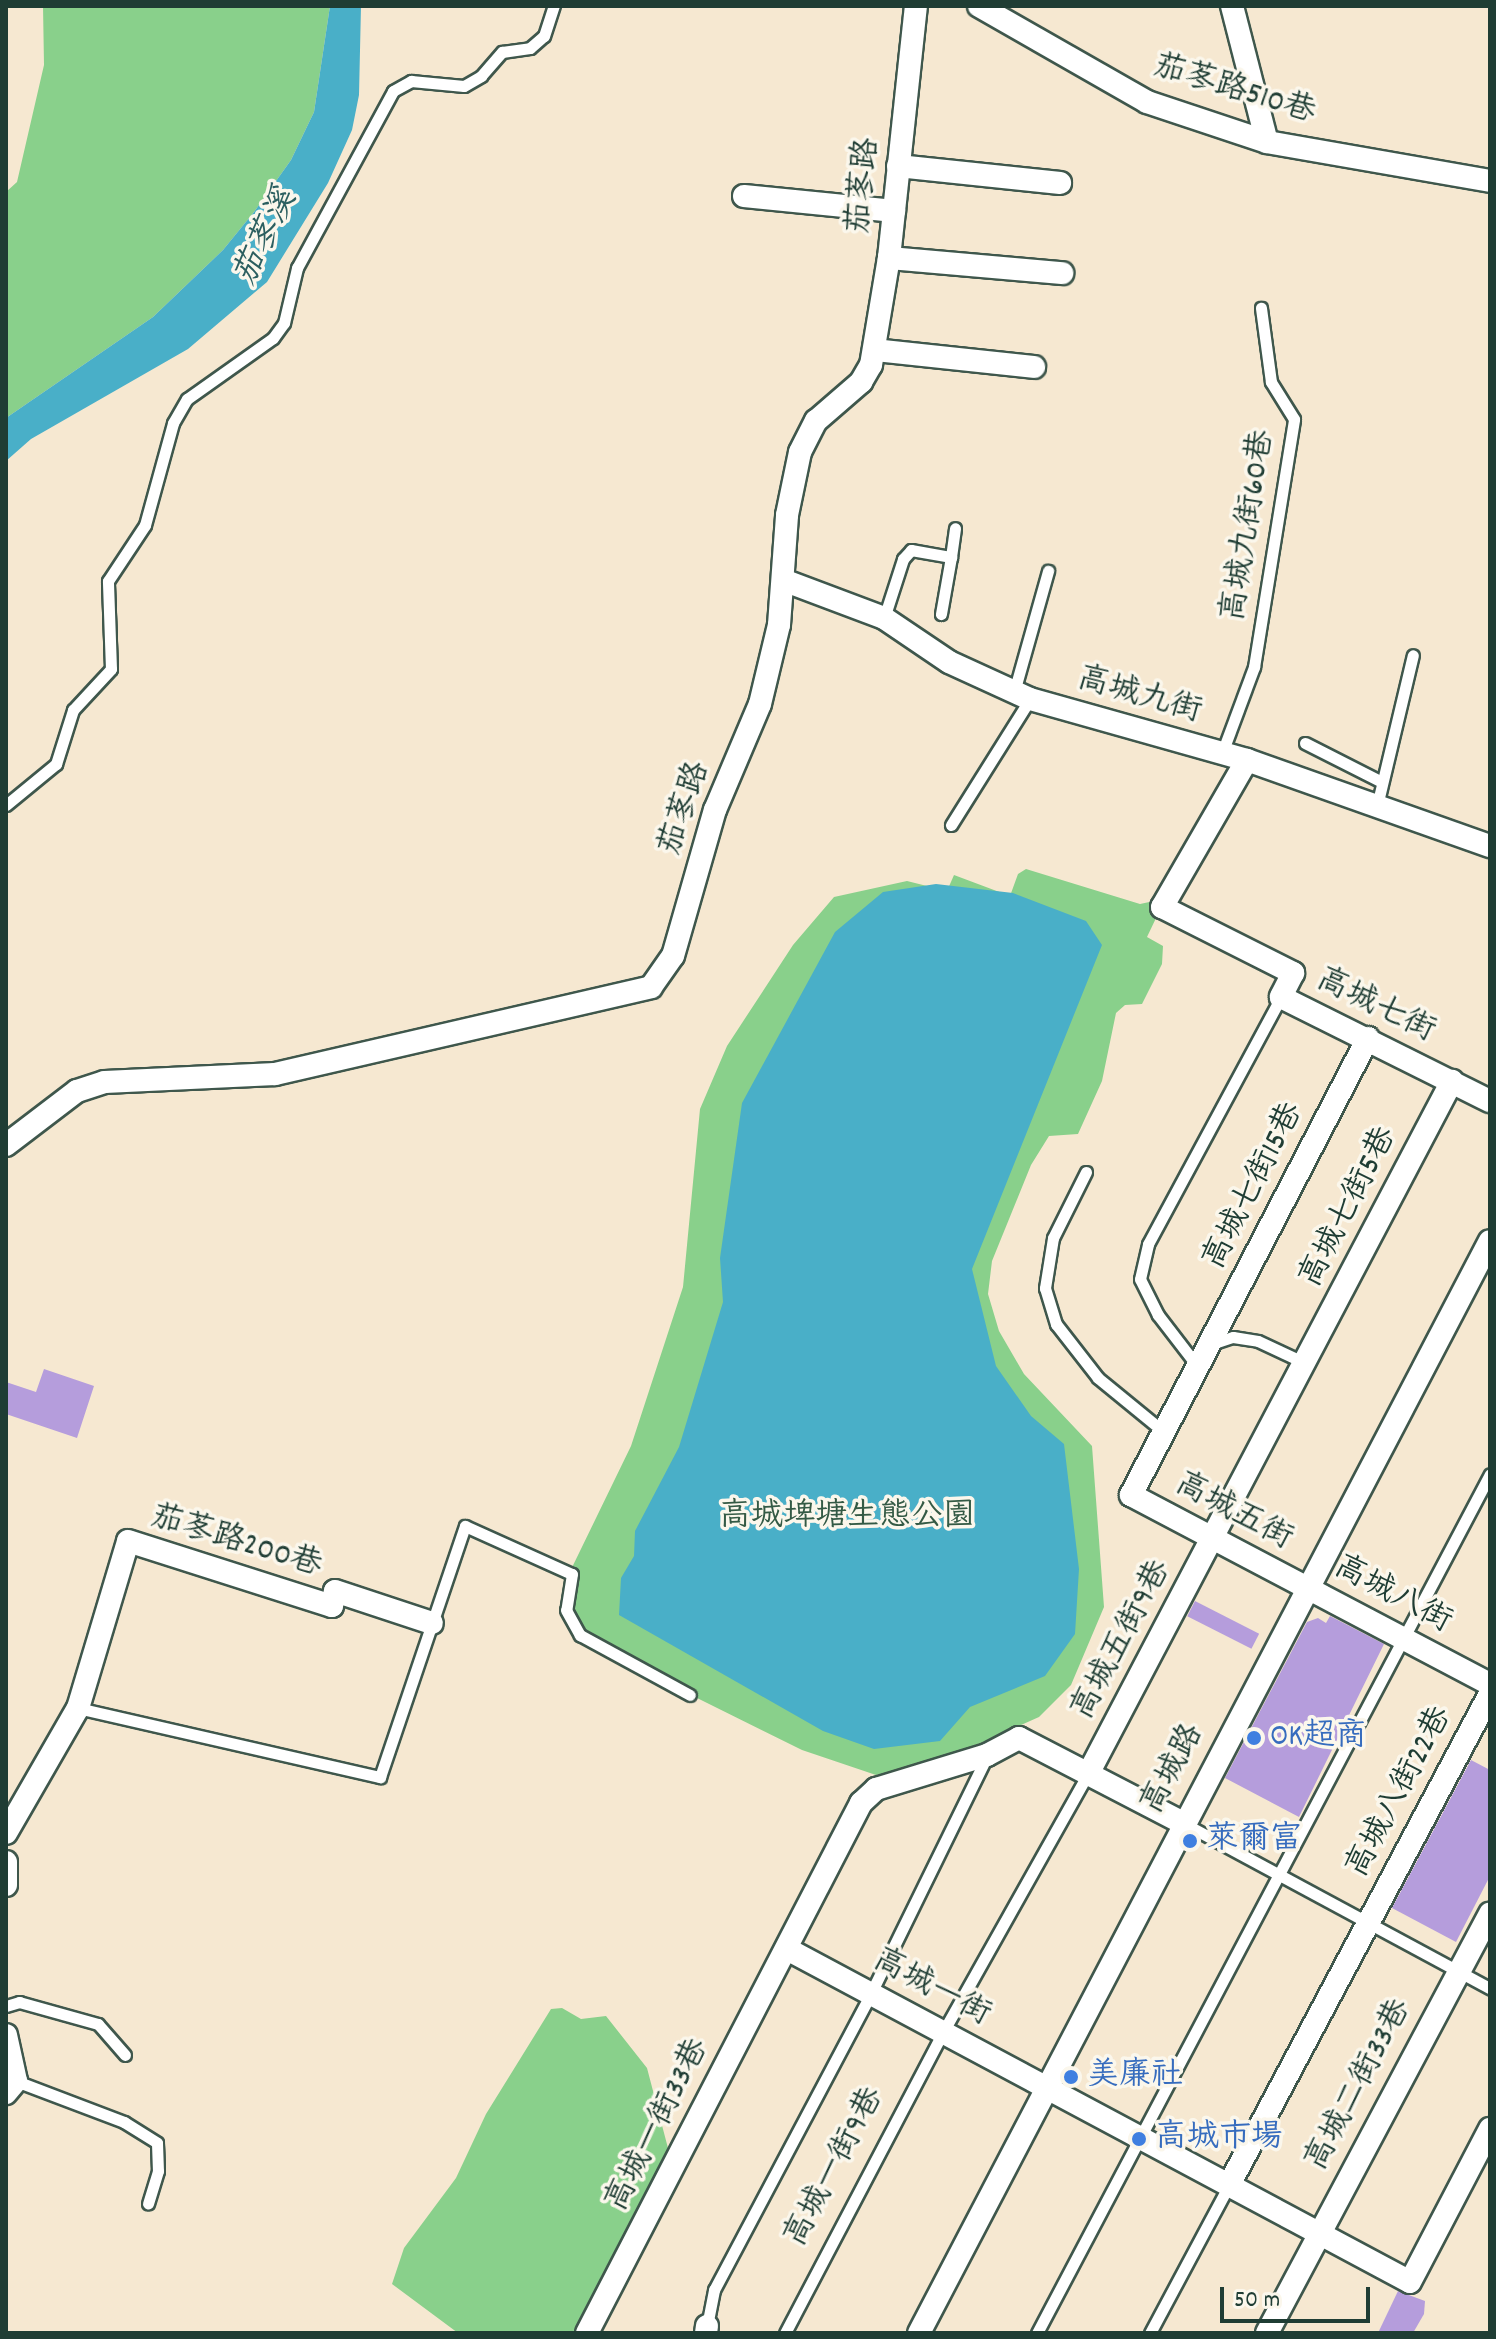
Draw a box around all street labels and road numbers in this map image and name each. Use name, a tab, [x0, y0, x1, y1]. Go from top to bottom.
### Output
street label: 茄苳路510巷	[1148, 48, 1320, 134]
street label: 茄苳路	[841, 136, 889, 236]
street label: 高城九街60巷	[1216, 428, 1284, 624]
street label: 高城九街	[1072, 661, 1206, 733]
street label: 茄苳路	[652, 757, 720, 861]
street label: 高城七街	[1309, 962, 1441, 1052]
street label: 高城七街15巷	[1197, 1097, 1313, 1277]
street label: 高城七街5巷	[1293, 1121, 1407, 1295]
street label: 高城五街	[1167, 1466, 1299, 1560]
street label: 茄苳路200巷	[146, 1499, 326, 1587]
street label: 高城八街	[1326, 1549, 1458, 1643]
street label: 高城五街9巷	[1065, 1555, 1181, 1727]
street label: 高城八街22巷	[1340, 1701, 1462, 1885]
street label: 高城路	[1135, 1719, 1213, 1821]
street label: 高城一街	[865, 1942, 997, 2036]
street label: 高城二街33巷	[1299, 1994, 1421, 2178]
street label: 高城一街33巷	[599, 2033, 719, 2219]
street label: 高城一街9巷	[778, 2082, 894, 2254]

